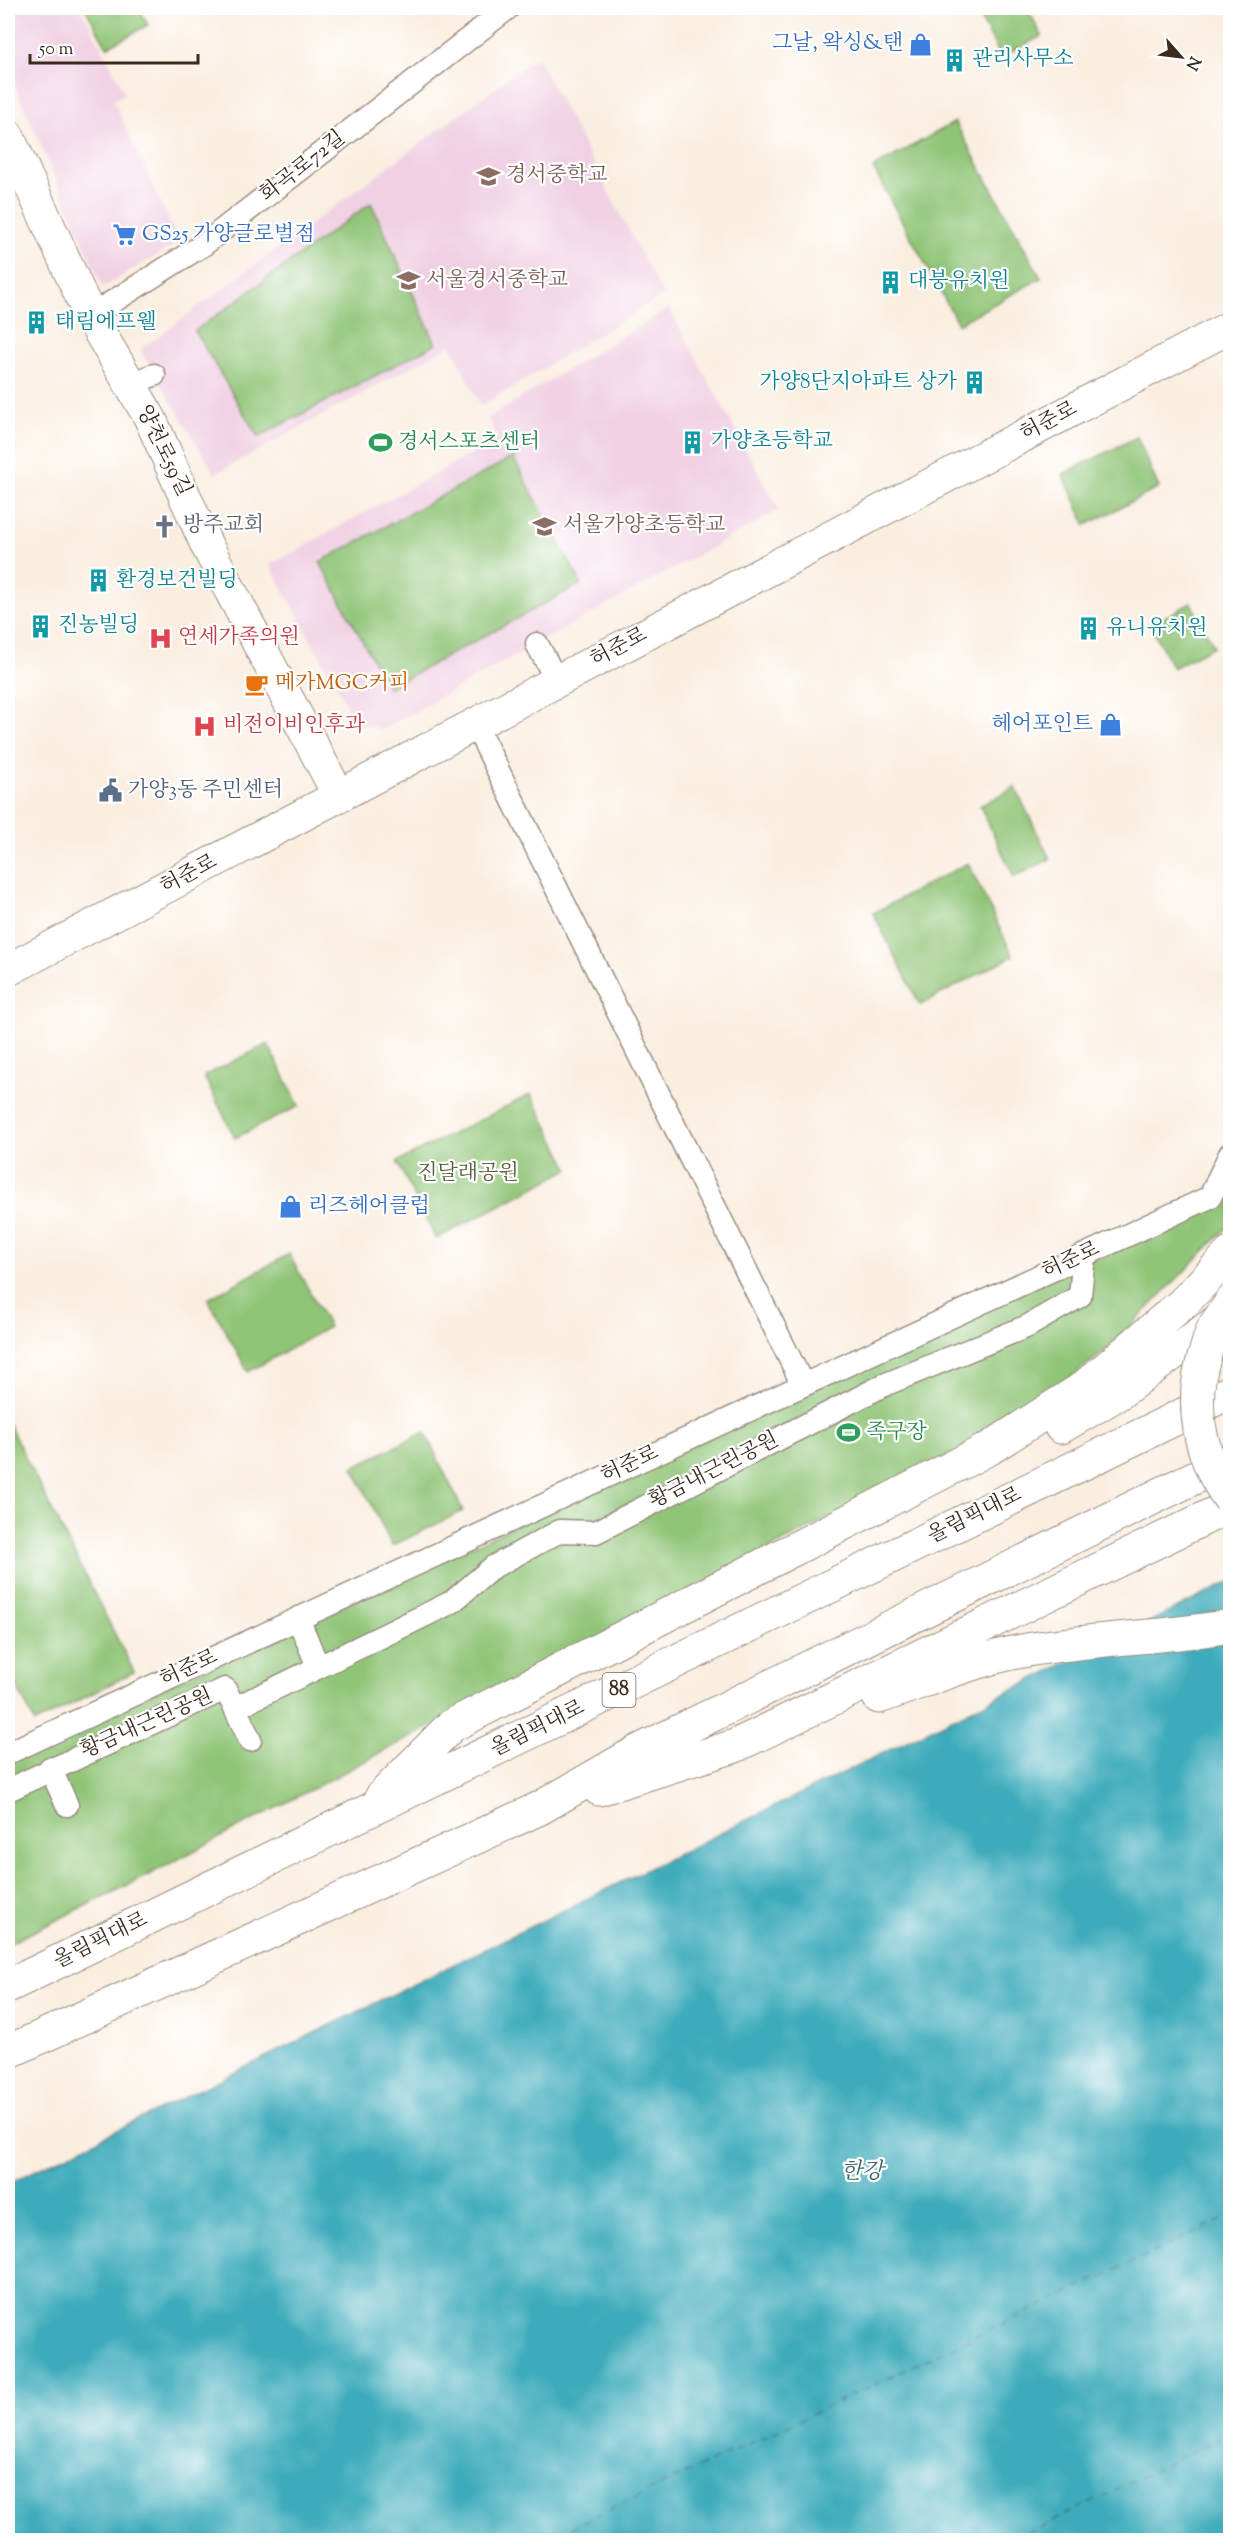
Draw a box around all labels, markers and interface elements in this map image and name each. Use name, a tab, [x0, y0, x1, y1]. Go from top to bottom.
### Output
scale bar	[30, 27, 198, 65]
north arrow	[1151, 27, 1211, 87]
place label: 그날, 왁싱&탠	[772, 29, 903, 59]
shop icon: 그날, 왁싱&탠	[908, 31, 934, 57]
text: 50 m	[38, 37, 74, 63]
place label: 관리사무소	[972, 45, 1073, 75]
building icon: 관리사무소	[941, 47, 967, 73]
text: N	[1179, 52, 1205, 74]
street label: 화곡로72길	[254, 124, 352, 210]
place label: 경서중학교	[506, 161, 607, 191]
school or university icon: 경서중학교	[475, 163, 501, 189]
place label: GS25 가양글로벌점	[142, 220, 315, 250]
supermarket icon: GS25 가양글로벌점	[111, 222, 137, 248]
place label: 서울경서중학교	[426, 266, 568, 296]
place label: 대붕유치원	[908, 267, 1009, 297]
school or university icon: 서울경서중학교	[395, 268, 421, 294]
building icon: 대붕유치원	[877, 269, 903, 295]
place label: 태림에프웰	[55, 308, 156, 338]
building icon: 태림에프웰	[24, 310, 50, 336]
place label: 가양8단지아파트 상가	[759, 368, 958, 398]
building icon: 가양8단지아파트 상가	[962, 370, 988, 396]
street label: 허준로	[1015, 394, 1083, 450]
street label: 양천로59길	[128, 400, 198, 502]
place label: 가양초등학교	[711, 427, 833, 457]
place label: 경서스포츠센터	[398, 428, 540, 458]
building icon: 가양초등학교	[680, 429, 706, 455]
sports icon: 경서스포츠센터	[367, 430, 393, 456]
place label: 방주교회	[183, 511, 264, 541]
place label: 서울가양초등학교	[563, 511, 725, 541]
church icon: 방주교회	[152, 513, 178, 539]
school or university icon: 서울가양초등학교	[532, 513, 558, 539]
place label: 환경보건빌딩	[116, 566, 238, 596]
building icon: 환경보건빌딩	[85, 568, 111, 594]
place label: 진농빌딩	[58, 611, 139, 641]
building icon: 진농빌딩	[27, 613, 53, 639]
place label: 유니유치원	[1106, 614, 1207, 644]
building icon: 유니유치원	[1075, 616, 1101, 642]
street label: 허준로	[585, 620, 653, 676]
place label: 연세가족의원	[178, 623, 300, 653]
hospital icon: 연세가족의원	[147, 625, 173, 651]
place label: 메가MGC커피	[275, 669, 409, 699]
cafe icon: 메가MGC커피	[244, 671, 270, 697]
place label: 헤어포인트	[992, 710, 1093, 740]
place label: 비전이비인후과	[223, 711, 366, 741]
shop icon: 헤어포인트	[1098, 712, 1124, 738]
hospital icon: 비전이비인후과	[192, 713, 218, 739]
place label: 가양3동 주민센터	[128, 776, 283, 806]
public building icon: 가양3동 주민센터	[97, 778, 123, 804]
street label: 허준로	[155, 847, 223, 903]
park label: 진달래공원	[417, 1159, 519, 1189]
place label: 리즈헤어클럽	[308, 1192, 430, 1222]
shop icon: 리즈헤어클럽	[277, 1194, 303, 1220]
street label: 허준로	[1037, 1235, 1105, 1287]
place label: 족구장	[866, 1418, 928, 1448]
sports icon: 족구장	[835, 1420, 861, 1446]
street label: 황금내근린공원	[644, 1425, 784, 1517]
street label: 허준로	[596, 1439, 664, 1491]
street label: 올림픽대로	[923, 1480, 1027, 1552]
street label: 허준로	[155, 1643, 223, 1695]
road number: 88	[602, 1673, 636, 1707]
street label: 황금내근린공원	[76, 1681, 218, 1767]
street label: 올림픽대로	[486, 1693, 590, 1765]
street label: 올림픽대로	[49, 1905, 153, 1977]
water label: 한강	[841, 2157, 887, 2189]

